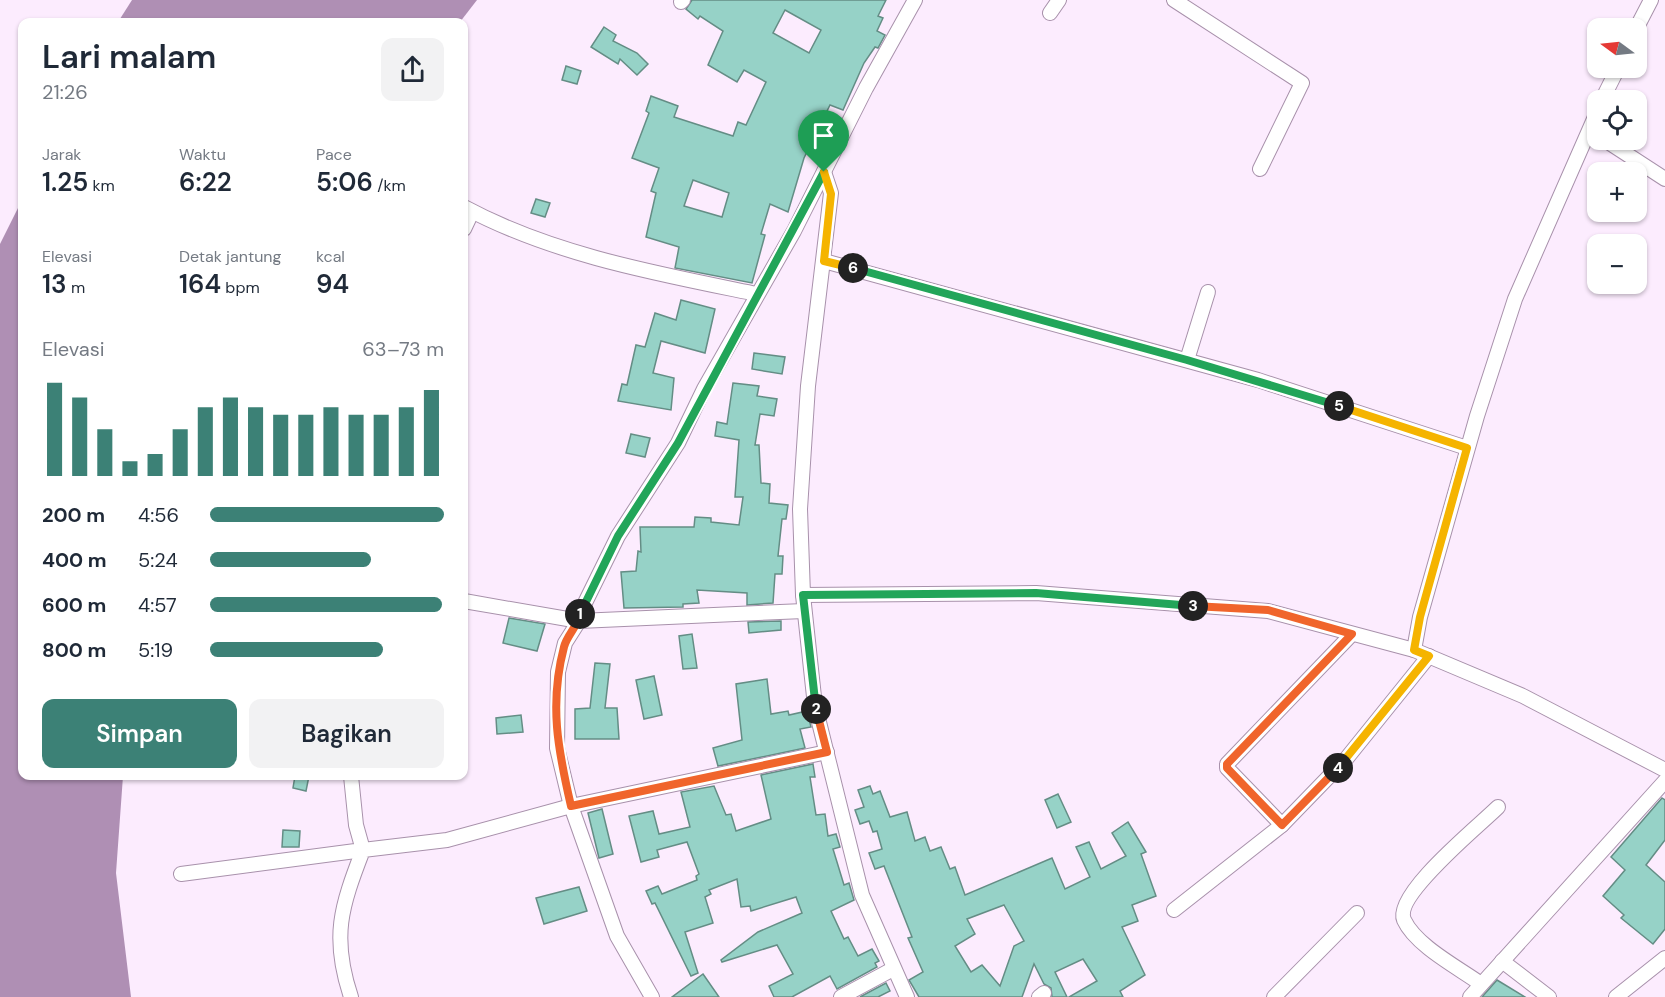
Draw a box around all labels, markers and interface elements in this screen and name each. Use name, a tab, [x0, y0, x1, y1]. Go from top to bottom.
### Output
north arrow	[1587, 18, 1647, 78]
map controls	[1587, 18, 1647, 294]
text: Lari malam	[42, 35, 216, 78]
button: share	[381, 38, 444, 101]
text: 21:26	[42, 79, 88, 105]
button: locate	[1587, 90, 1647, 150]
pin	[798, 110, 849, 172]
icon: arrive	[807, 119, 840, 152]
text: Jarak	[42, 144, 81, 165]
text: Waktu	[179, 144, 226, 165]
text: Pace	[316, 144, 352, 165]
button: +	[1587, 162, 1647, 222]
text: 1.25	[42, 165, 88, 199]
text: 6:22	[179, 165, 232, 199]
text: 5:06	[316, 165, 373, 199]
text: km	[88, 175, 115, 196]
text: /km	[373, 175, 406, 196]
button: −	[1587, 234, 1647, 294]
text: Elevasi	[42, 246, 92, 267]
text: Detak jantung	[179, 246, 281, 267]
text: kcal	[316, 246, 345, 267]
pin: 6	[838, 253, 868, 283]
text: 6	[848, 257, 858, 278]
text: 13	[42, 267, 67, 301]
text: 164	[179, 267, 221, 301]
text: 94	[316, 267, 349, 301]
text: m	[67, 277, 85, 298]
text: bpm	[221, 277, 260, 298]
text: Elevasi	[42, 336, 104, 362]
text: 63–73 m	[362, 336, 444, 362]
pin: 5	[1324, 391, 1354, 421]
text: 5	[1334, 395, 1344, 416]
text: 200 m	[42, 502, 105, 528]
text: 4:56	[138, 502, 179, 528]
text: 400 m	[42, 547, 107, 573]
text: 5:24	[138, 547, 178, 573]
pin: 3	[1178, 591, 1208, 621]
text: 600 m	[42, 592, 106, 618]
text: 4:57	[138, 592, 177, 618]
text: 3	[1188, 595, 1198, 616]
pin: 1	[565, 599, 595, 629]
text: 1	[577, 603, 583, 624]
text: 800 m	[42, 637, 106, 663]
text: 5:19	[138, 637, 173, 663]
pin: 2	[801, 694, 831, 724]
text: 2	[811, 698, 821, 719]
button: Simpan	[42, 699, 237, 768]
button: Bagikan	[249, 699, 444, 768]
pin: 4	[1323, 753, 1353, 783]
text: 4	[1333, 757, 1343, 778]

